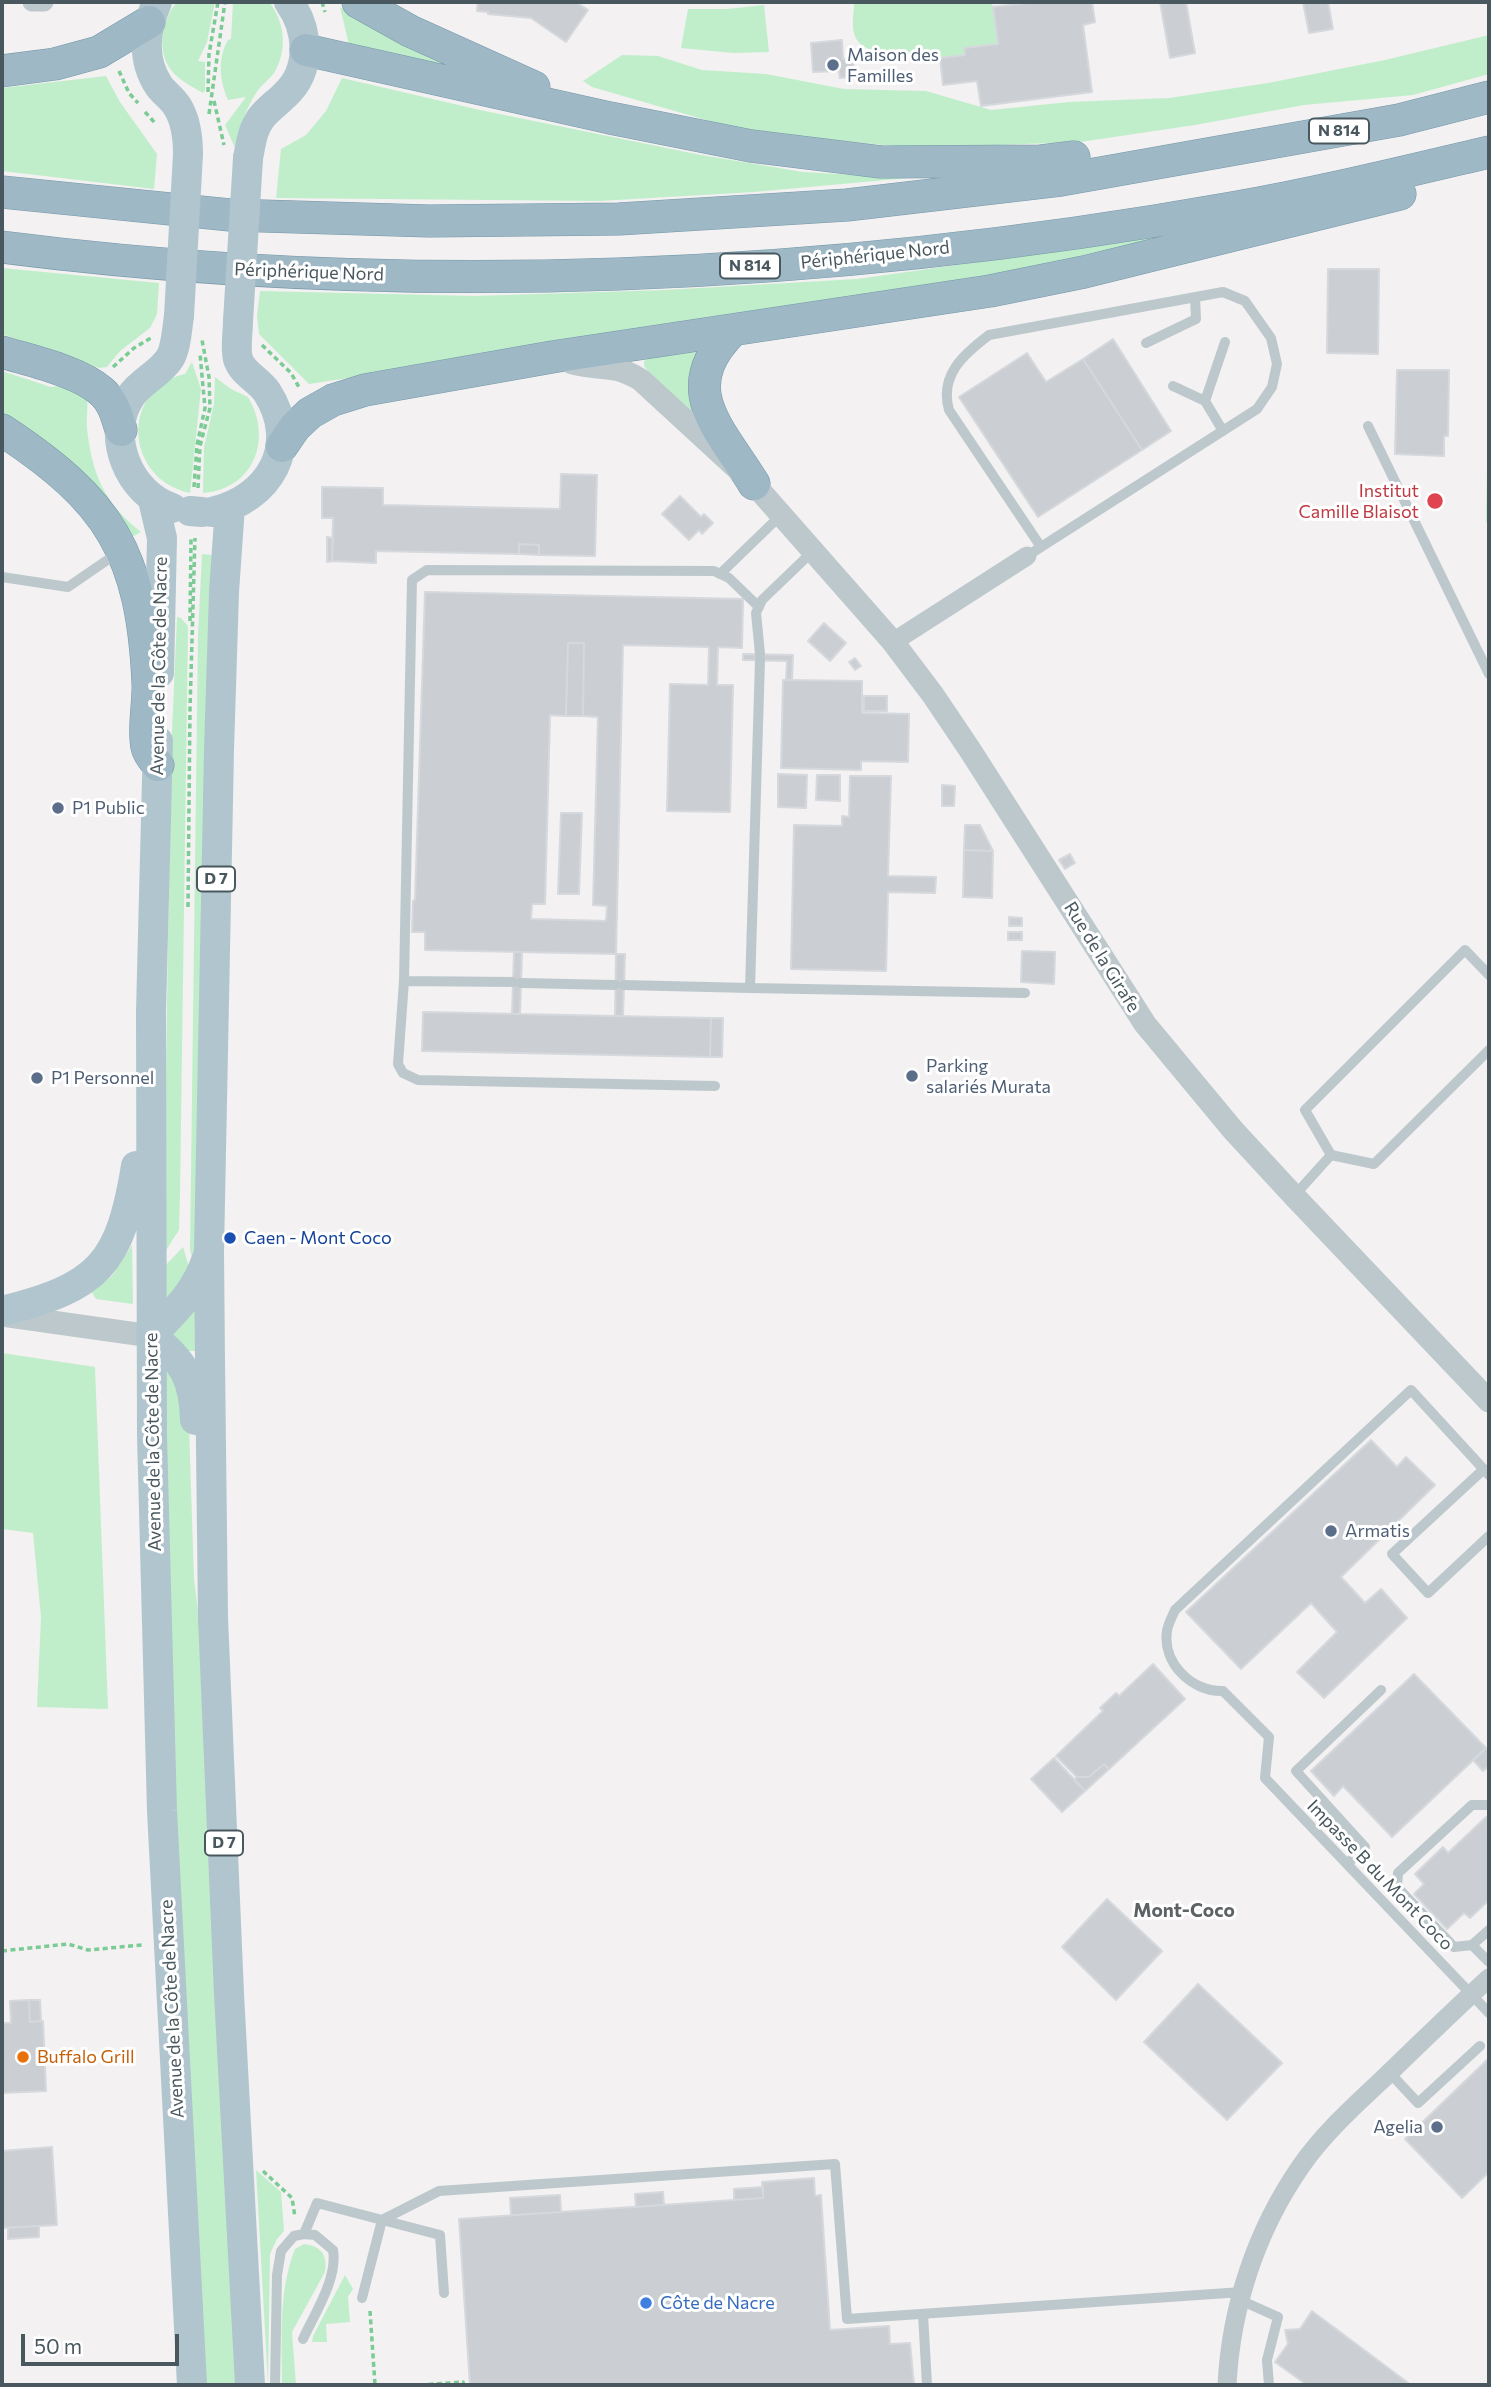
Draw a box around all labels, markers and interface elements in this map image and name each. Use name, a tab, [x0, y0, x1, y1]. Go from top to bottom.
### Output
place label: Maison des Familles	[847, 44, 939, 86]
marker: Maison des Familles	[825, 57, 841, 73]
road number: N 814	[1309, 119, 1369, 144]
street label: Périphérique Nord	[799, 236, 951, 274]
road number: N 814	[720, 254, 780, 278]
street label: Périphérique Nord	[234, 259, 384, 285]
place label: Institut Camille Blaisot	[1298, 480, 1419, 522]
marker: Institut Camille Blaisot	[1425, 491, 1445, 511]
street label: Avenue de la Côte de Nacre	[146, 556, 172, 776]
place label: P1 Public	[72, 797, 145, 819]
marker: P1 Public	[50, 800, 66, 816]
road number: D 7	[197, 866, 235, 892]
street label: Rue de la Girafe	[1059, 898, 1145, 1016]
place label: Parking salariés Murata	[926, 1055, 1051, 1098]
place label: P1 Personnel	[51, 1067, 154, 1089]
marker: Parking salariés Murata	[904, 1068, 920, 1084]
marker: P1 Personnel	[29, 1070, 45, 1086]
place label: Caen - Mont Coco	[244, 1227, 392, 1249]
marker: Caen - Mont Coco	[222, 1230, 238, 1246]
street label: Avenue de la Côte de Nacre	[140, 1332, 166, 1552]
place label: Armatis	[1345, 1520, 1410, 1542]
marker: Armatis	[1323, 1523, 1339, 1539]
street label: Impasse B du Mont Coco	[1302, 1795, 1458, 1955]
road number: D 7	[205, 1830, 243, 1856]
street label: Avenue de la Côte de Nacre	[155, 1899, 189, 2119]
district label: Mont-Coco	[1133, 1900, 1235, 1922]
place label: Buffalo Grill	[37, 2046, 135, 2068]
marker: Buffalo Grill	[15, 2049, 31, 2065]
place label: Agelia	[1373, 2116, 1423, 2138]
marker: Agelia	[1429, 2119, 1445, 2135]
place label: Côte de Nacre	[660, 2292, 775, 2314]
marker: Côte de Nacre	[638, 2295, 654, 2311]
scale bar	[24, 2320, 182, 2364]
text: 50 m	[34, 2333, 82, 2358]

